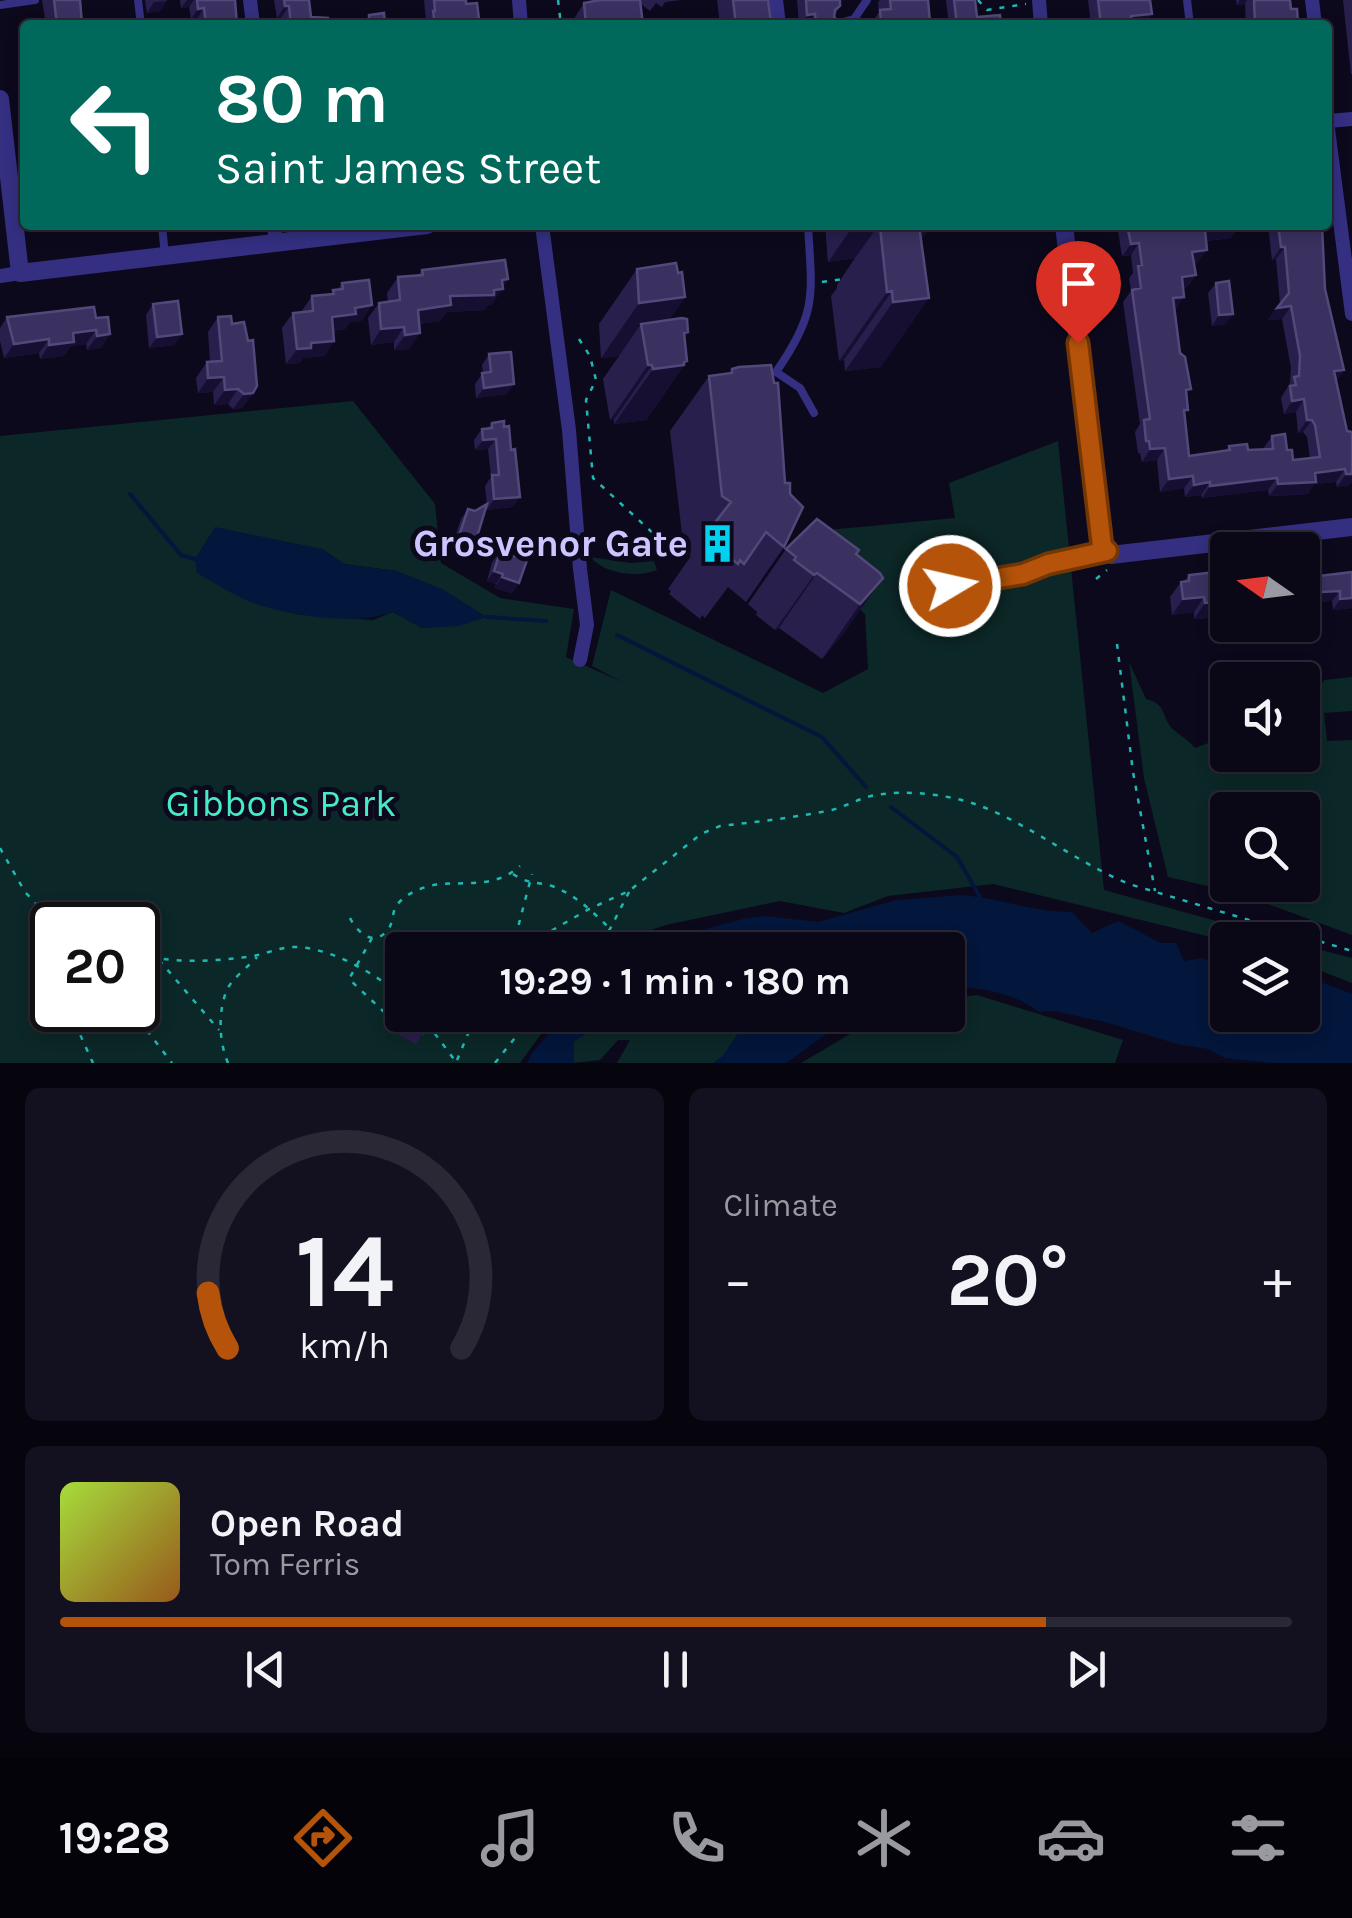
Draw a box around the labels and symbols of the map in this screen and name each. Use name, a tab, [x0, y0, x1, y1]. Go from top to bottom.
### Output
pin	[1036, 241, 1121, 344]
place label: Grosvenor Gate	[413, 521, 688, 566]
building icon: Grosvenor Gate	[697, 522, 739, 564]
north arrow	[1210, 532, 1320, 642]
position arrow	[898, 534, 1002, 638]
park label: Gibbons Park	[166, 781, 396, 826]
speed limit sign: 20	[30, 902, 160, 1032]

